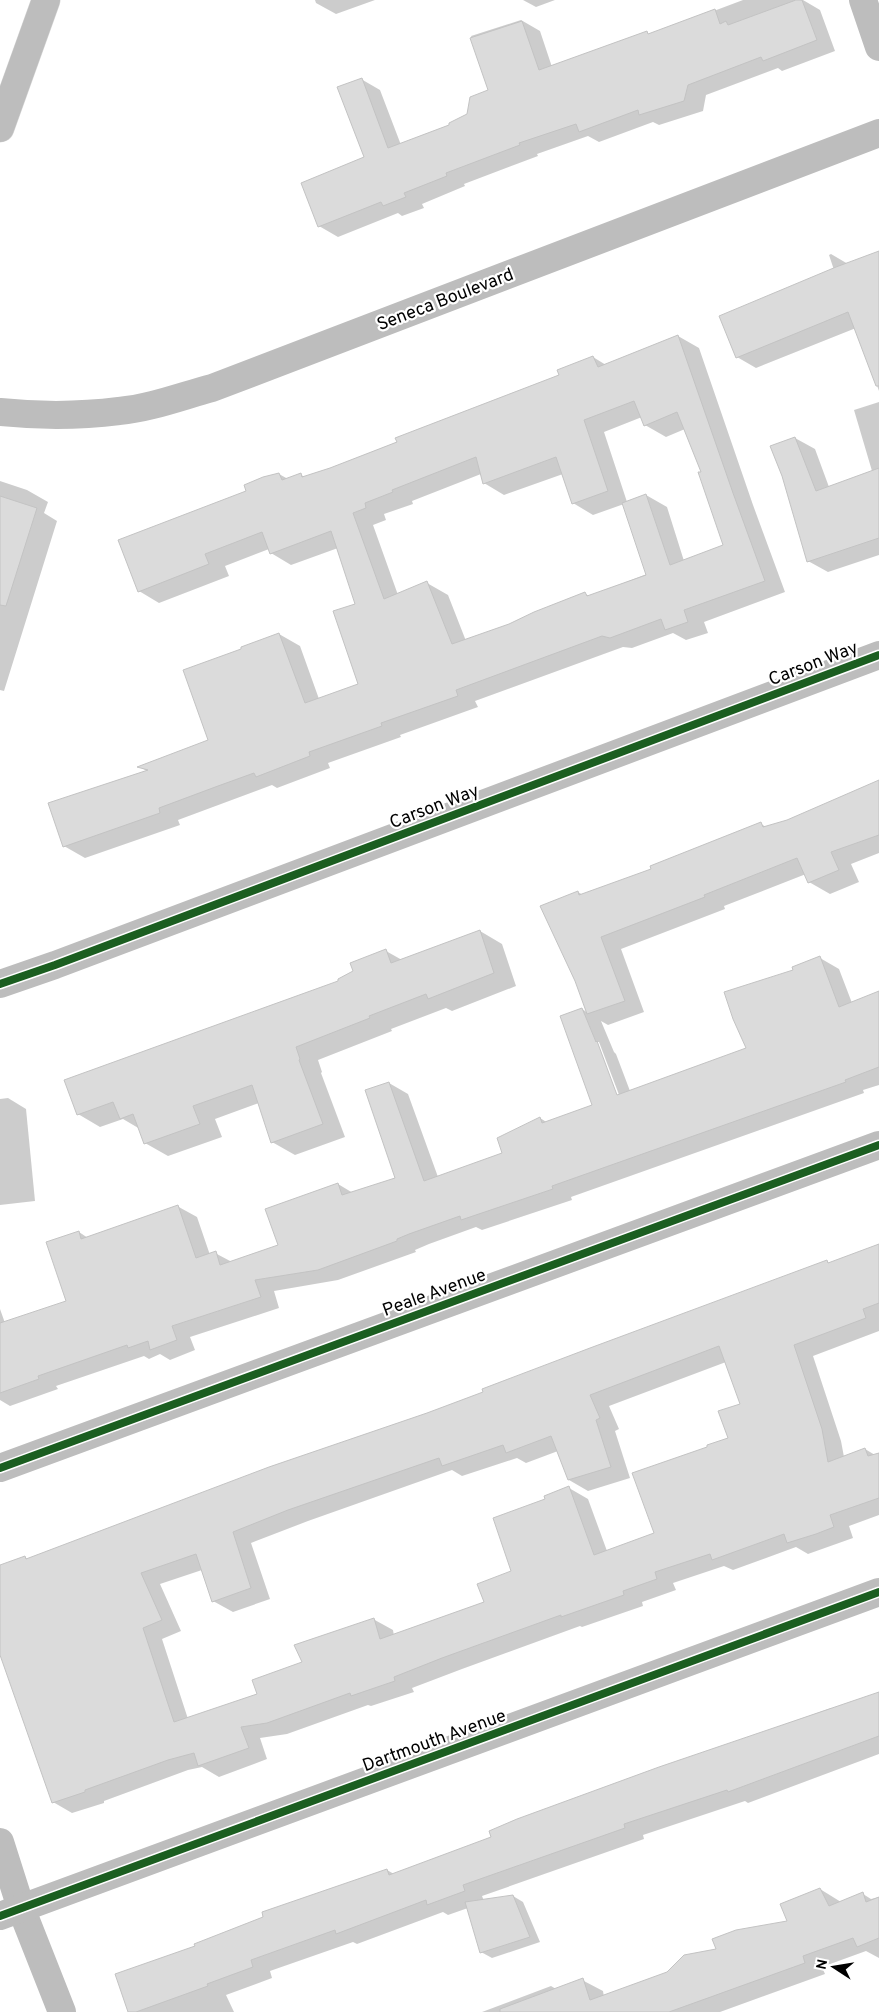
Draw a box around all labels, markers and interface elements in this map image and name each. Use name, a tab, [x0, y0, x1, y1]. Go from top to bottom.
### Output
street label: Seneca Boulevard	[374, 264, 517, 337]
street label: Carson Way	[766, 637, 862, 692]
street label: Carson Way	[387, 780, 483, 835]
street label: Peale Avenue	[380, 1264, 489, 1323]
street label: Dartmouth Avenue	[360, 1705, 509, 1778]
north arrow	[809, 1942, 859, 1992]
text: N	[813, 1958, 832, 1971]

